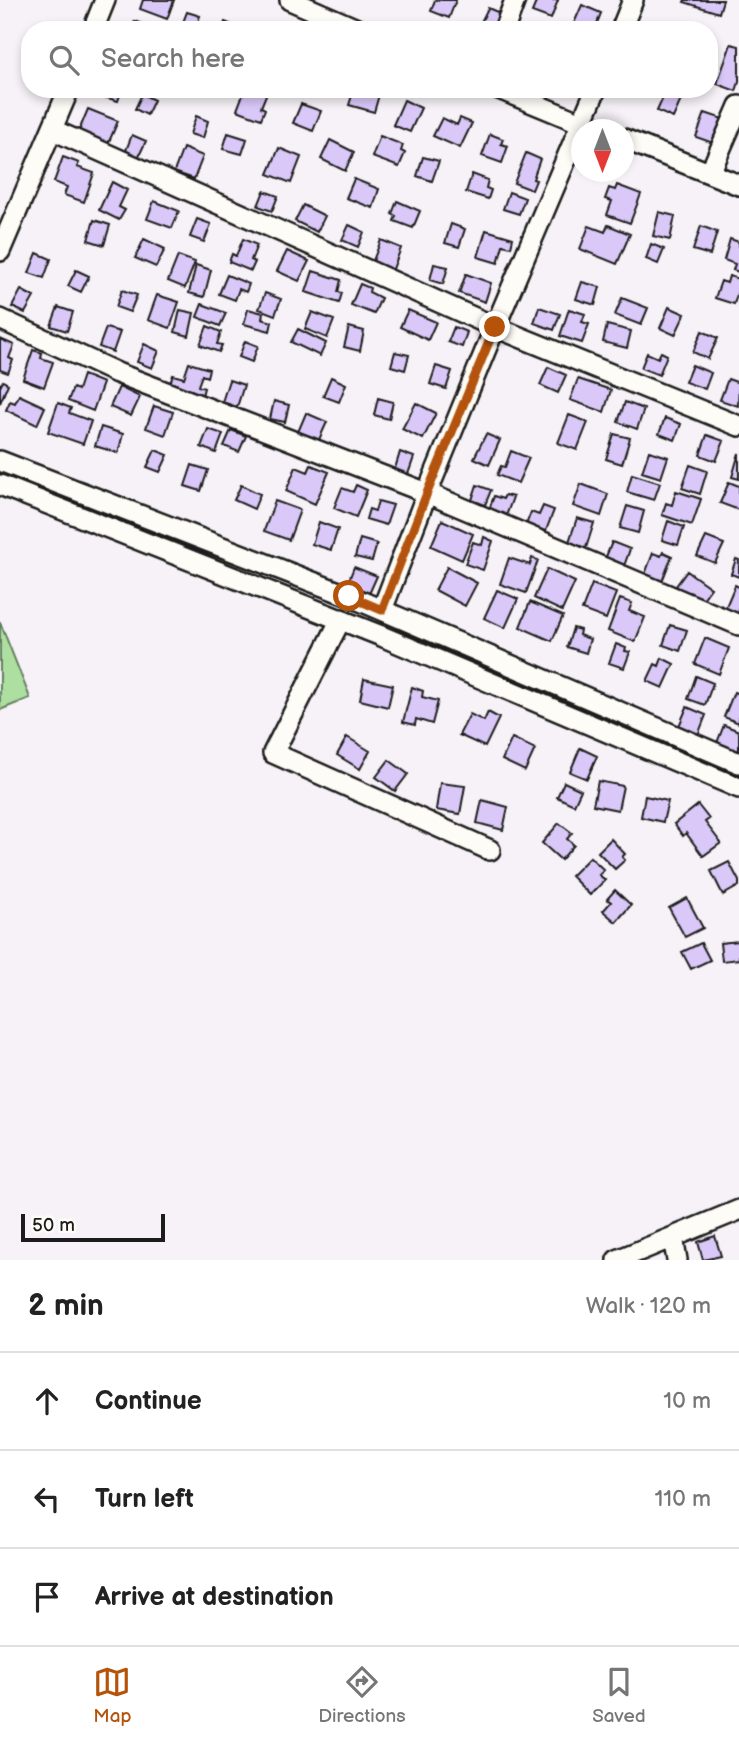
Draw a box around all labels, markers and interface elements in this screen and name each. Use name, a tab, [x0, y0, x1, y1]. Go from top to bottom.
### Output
search box	[21, 21, 718, 98]
icon: search	[45, 41, 83, 79]
text: Search here	[101, 44, 245, 75]
north arrow	[571, 119, 634, 182]
route end	[479, 311, 510, 342]
route start	[333, 580, 364, 611]
scale bar	[21, 1211, 164, 1243]
text: 50 m	[32, 1214, 75, 1237]
text: 2 min	[28, 1288, 104, 1324]
text: Walk · 120 m	[586, 1292, 711, 1320]
icon: ahead	[28, 1382, 66, 1420]
text: Continue	[95, 1386, 202, 1417]
text: 10 m	[663, 1387, 711, 1415]
icon: left	[28, 1480, 66, 1518]
text: Turn left	[95, 1484, 194, 1515]
text: 110 m	[654, 1485, 711, 1513]
icon: arrive	[28, 1578, 66, 1616]
text: Arrive at destination	[95, 1582, 334, 1613]
tab: Map	[93, 1663, 132, 1728]
tab: Directions	[318, 1663, 406, 1728]
tab: Saved	[592, 1663, 646, 1728]

